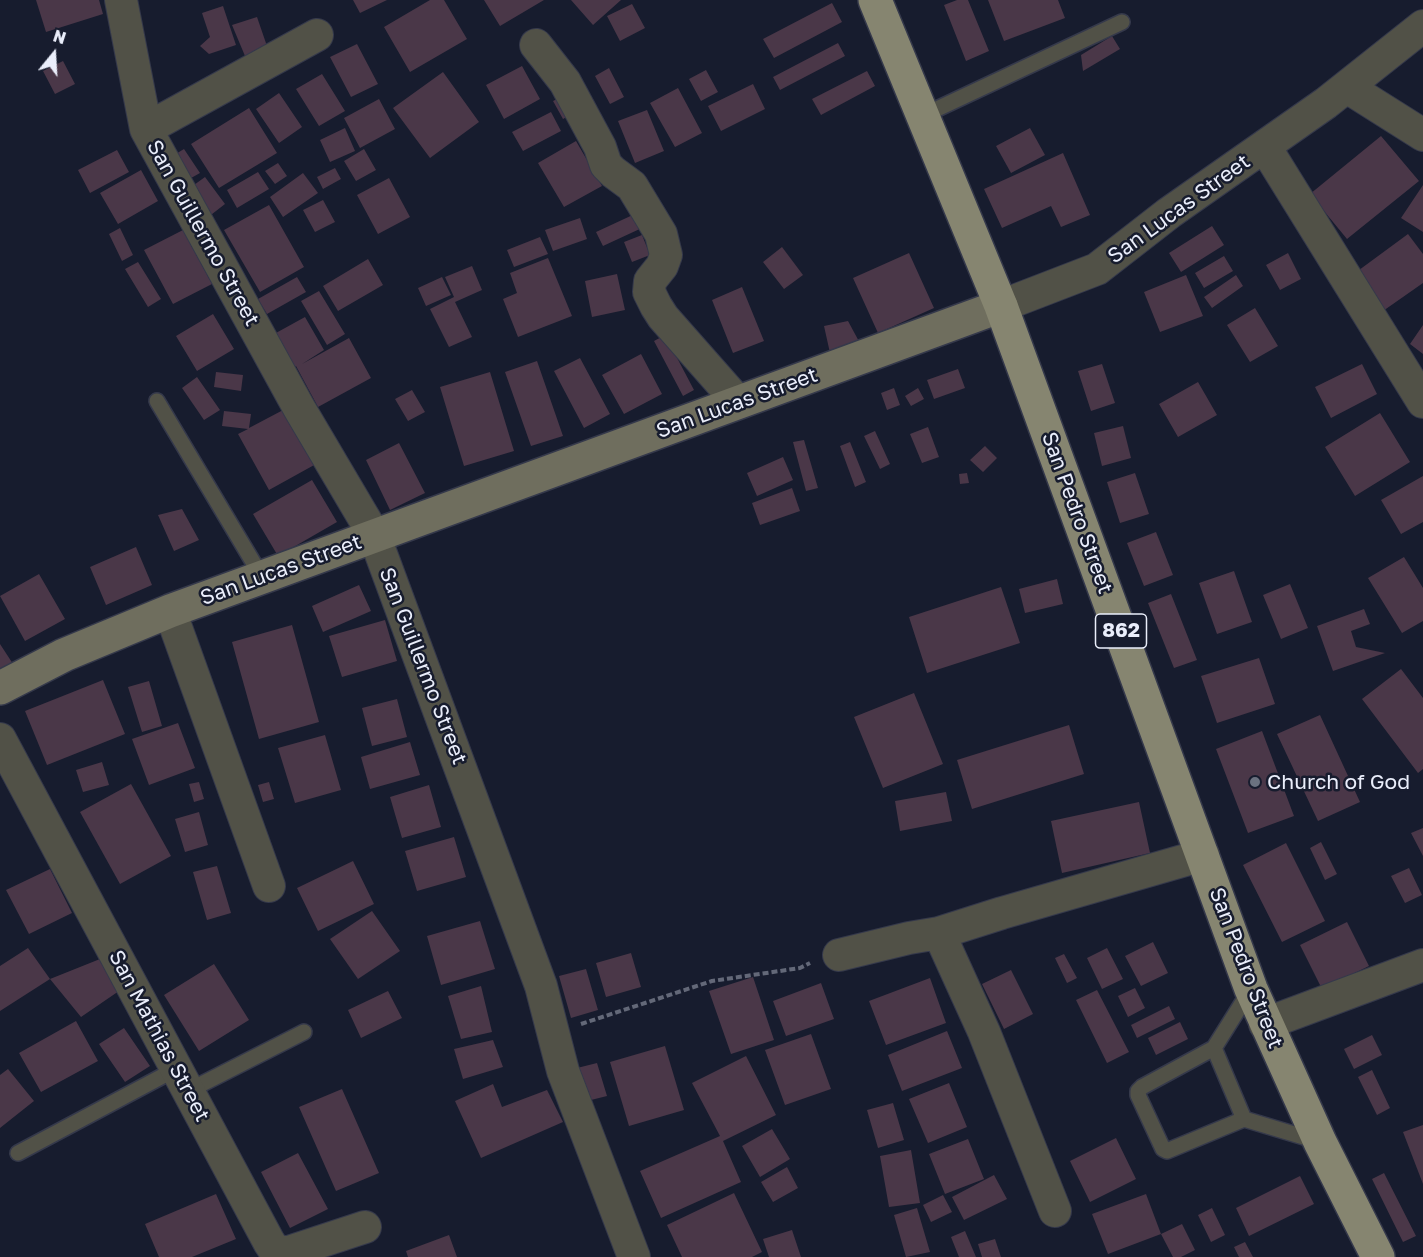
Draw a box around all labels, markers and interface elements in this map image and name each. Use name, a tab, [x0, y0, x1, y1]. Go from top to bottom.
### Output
north arrow	[24, 24, 84, 84]
text: N	[51, 25, 68, 48]
street label: San Guillermo Street	[141, 136, 265, 330]
street label: San Lucas Street	[1103, 149, 1255, 269]
street label: San Lucas Street	[653, 362, 821, 444]
street label: San Pedro Street	[1036, 429, 1118, 597]
street label: San Lucas Street	[197, 529, 365, 611]
street label: San Guillermo Street	[374, 564, 472, 768]
road number: 862	[1096, 614, 1146, 648]
place label: Church of God	[1267, 769, 1410, 795]
marker: Church of God	[1248, 775, 1262, 789]
street label: San Pedro Street	[1204, 884, 1288, 1052]
street label: San Mathias Street	[103, 946, 215, 1126]

